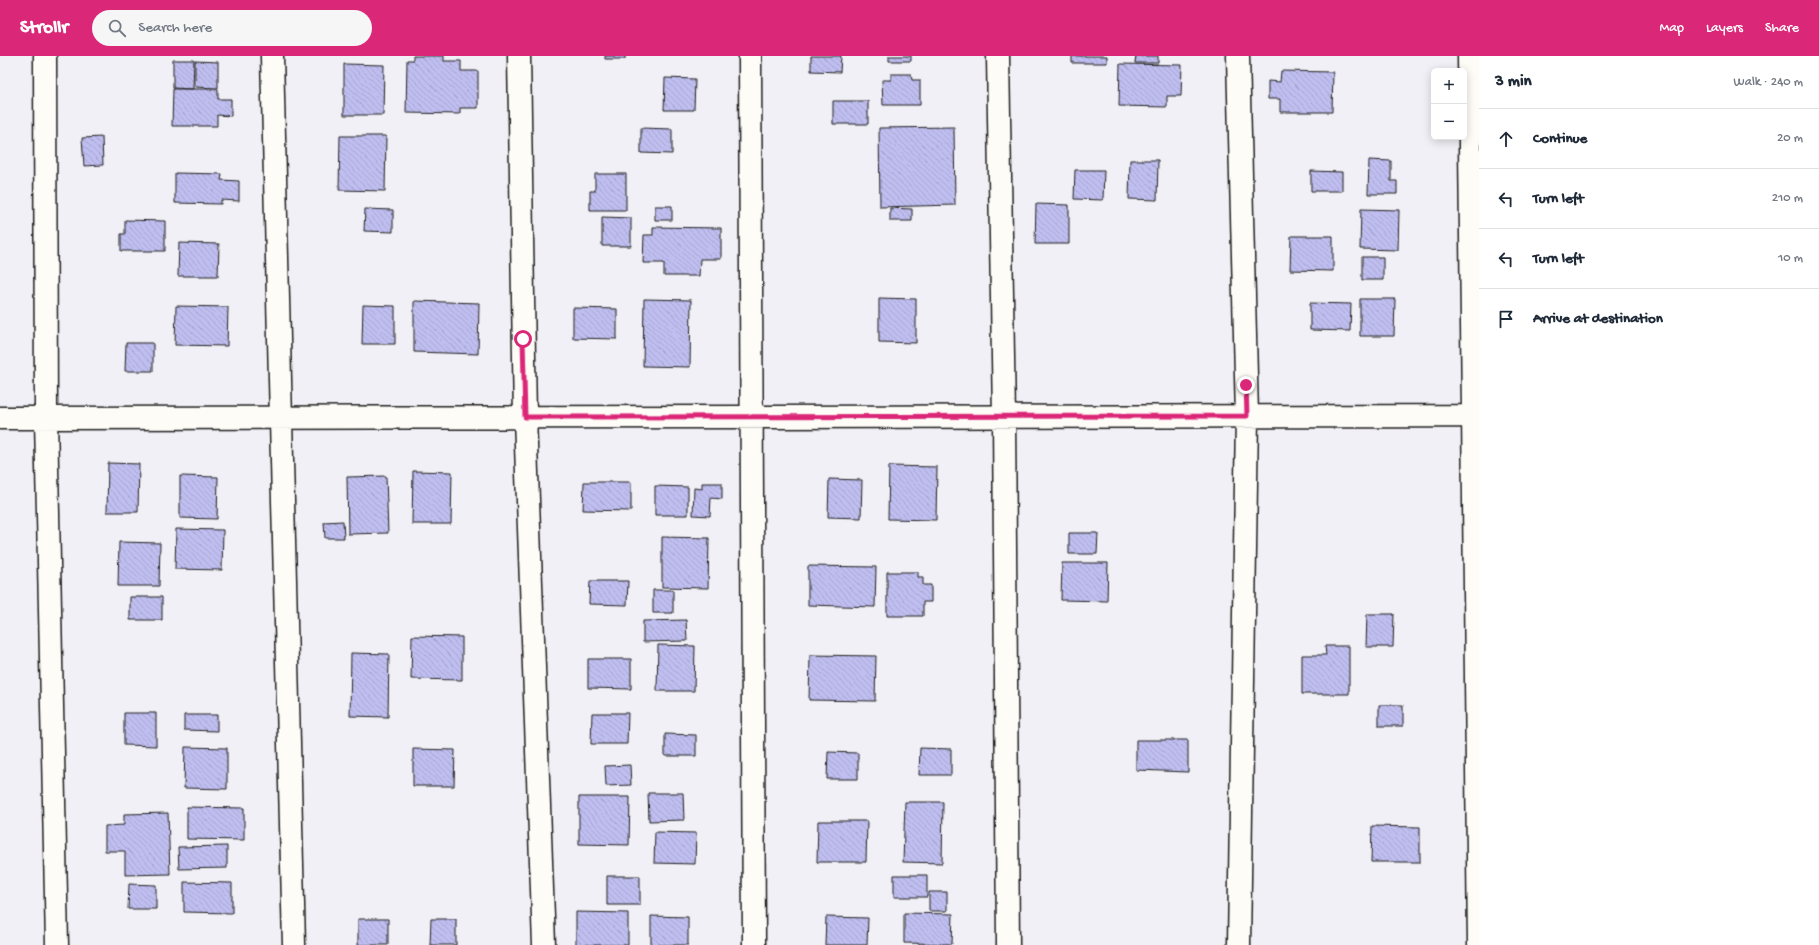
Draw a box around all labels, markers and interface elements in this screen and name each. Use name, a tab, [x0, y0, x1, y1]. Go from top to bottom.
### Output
search box	[92, 10, 372, 46]
text: Strollr	[20, 17, 68, 40]
icon: search	[106, 17, 128, 39]
text: Search here	[138, 19, 212, 37]
text: Map	[1660, 20, 1684, 37]
text: Layers	[1706, 20, 1743, 37]
text: Share	[1765, 20, 1799, 37]
map controls	[1431, 68, 1467, 140]
button: +	[1431, 68, 1467, 104]
text: 3 min	[1495, 72, 1532, 92]
text: Walk · 240 m	[1734, 75, 1803, 90]
button: −	[1431, 104, 1467, 140]
icon: ahead	[1495, 128, 1517, 150]
text: Continue	[1533, 130, 1587, 148]
text: 20 m	[1777, 131, 1803, 146]
icon: left	[1495, 188, 1517, 210]
text: Turn left	[1533, 190, 1584, 208]
text: 210 m	[1772, 191, 1803, 206]
icon: left	[1495, 248, 1517, 270]
text: Turn left	[1533, 250, 1584, 268]
text: 10 m	[1778, 251, 1803, 266]
icon: arrive	[1495, 308, 1517, 330]
text: Arrive at destination	[1533, 310, 1663, 328]
route start	[514, 330, 532, 348]
route end	[1237, 376, 1255, 394]

